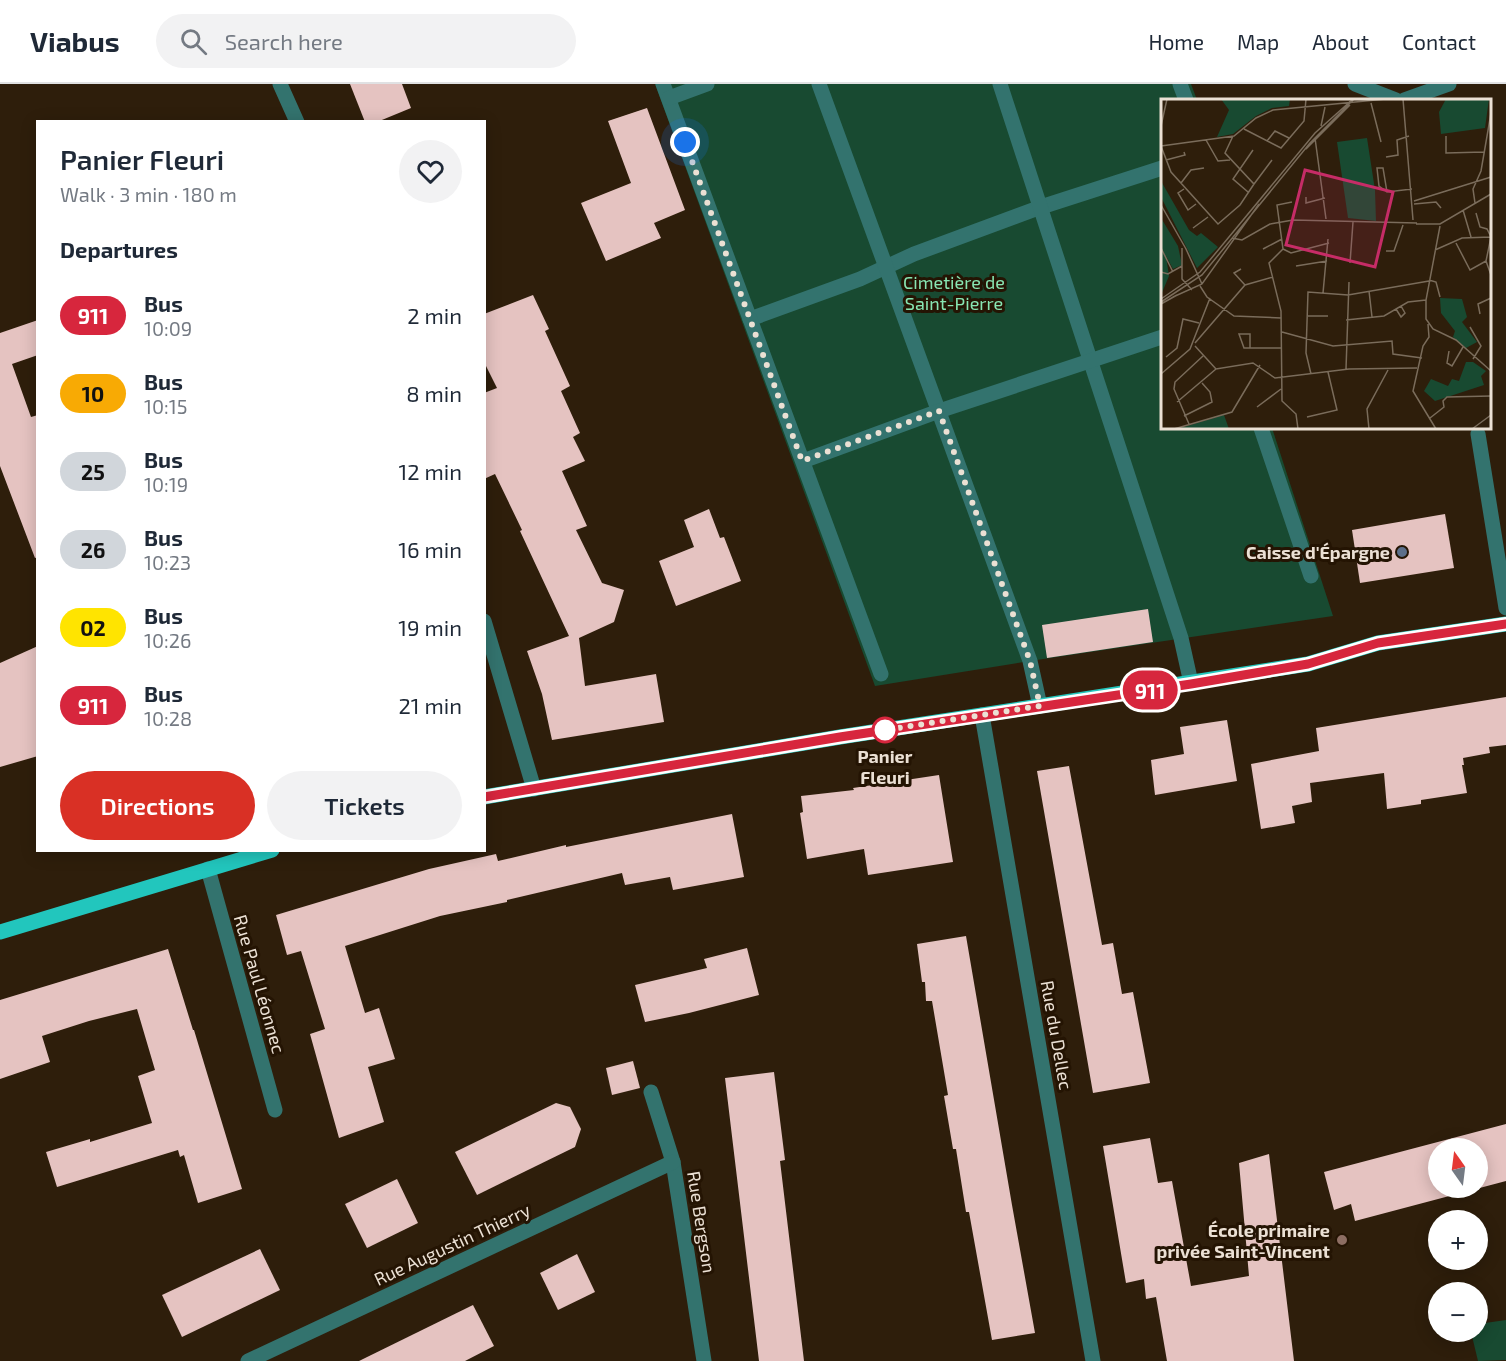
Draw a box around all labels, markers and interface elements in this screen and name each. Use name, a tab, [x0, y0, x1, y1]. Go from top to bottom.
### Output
search box	[156, 14, 576, 68]
text: Viabus	[30, 24, 120, 58]
icon: search	[177, 25, 210, 58]
text: Search here	[225, 28, 343, 54]
text: Home	[1148, 29, 1204, 54]
text: Map	[1237, 29, 1279, 54]
text: About	[1312, 29, 1369, 54]
text: Contact	[1402, 29, 1476, 54]
inset map	[1161, 99, 1491, 429]
your location	[670, 127, 700, 157]
button: heart	[399, 140, 462, 203]
text: Panier Fleuri	[60, 142, 224, 176]
text: Walk · 3 min · 180 m	[60, 182, 237, 206]
text: Departures	[60, 236, 178, 262]
park label: Cimetière de Saint-Pierre	[903, 271, 1005, 314]
text: Bus	[144, 290, 183, 316]
text: 2 min	[407, 302, 462, 328]
text: 911	[78, 303, 108, 328]
text: 10:09	[144, 316, 192, 340]
text: Bus	[144, 368, 183, 394]
text: 8 min	[406, 380, 462, 406]
text: 10	[82, 381, 104, 406]
text: 10:15	[144, 394, 187, 418]
text: Bus	[144, 446, 183, 472]
text: 12 min	[398, 458, 462, 484]
text: 25	[81, 459, 105, 484]
text: 10:19	[144, 472, 188, 496]
text: Bus	[144, 524, 183, 550]
text: 16 min	[398, 536, 462, 562]
text: 26	[81, 537, 105, 562]
place label: Caisse d'Épargne	[1246, 541, 1390, 563]
marker: Caisse d'Épargne	[1395, 545, 1409, 559]
text: 10:23	[144, 550, 191, 574]
text: Bus	[144, 602, 183, 628]
text: 19 min	[398, 614, 462, 640]
text: 02	[80, 615, 106, 640]
text: 10:26	[144, 628, 191, 652]
line badge: 911	[1116, 670, 1184, 710]
text: 911	[1135, 678, 1165, 703]
text: Bus	[144, 680, 183, 706]
text: 21 min	[398, 692, 462, 718]
text: 911	[78, 693, 108, 718]
text: 10:28	[144, 706, 192, 730]
marker: Panier Fleuri	[872, 717, 898, 743]
place label: Panier Fleuri	[858, 745, 913, 788]
button: Directions	[60, 771, 255, 840]
button: Tickets	[267, 771, 462, 840]
street label: Rue Paul Léonnec	[230, 912, 290, 1056]
street label: Rue du Dellec	[1037, 979, 1077, 1091]
north arrow	[1428, 1138, 1488, 1198]
map controls	[1428, 1138, 1488, 1342]
street label: Rue Bergson	[683, 1169, 721, 1275]
street label: Rue Augustin Thierry	[370, 1198, 534, 1290]
button: +	[1428, 1210, 1488, 1270]
place label: École primaire privée Saint-Vincent	[1157, 1219, 1331, 1262]
marker: École primaire privée Saint-Vincent	[1335, 1233, 1349, 1247]
button: −	[1428, 1282, 1488, 1342]

